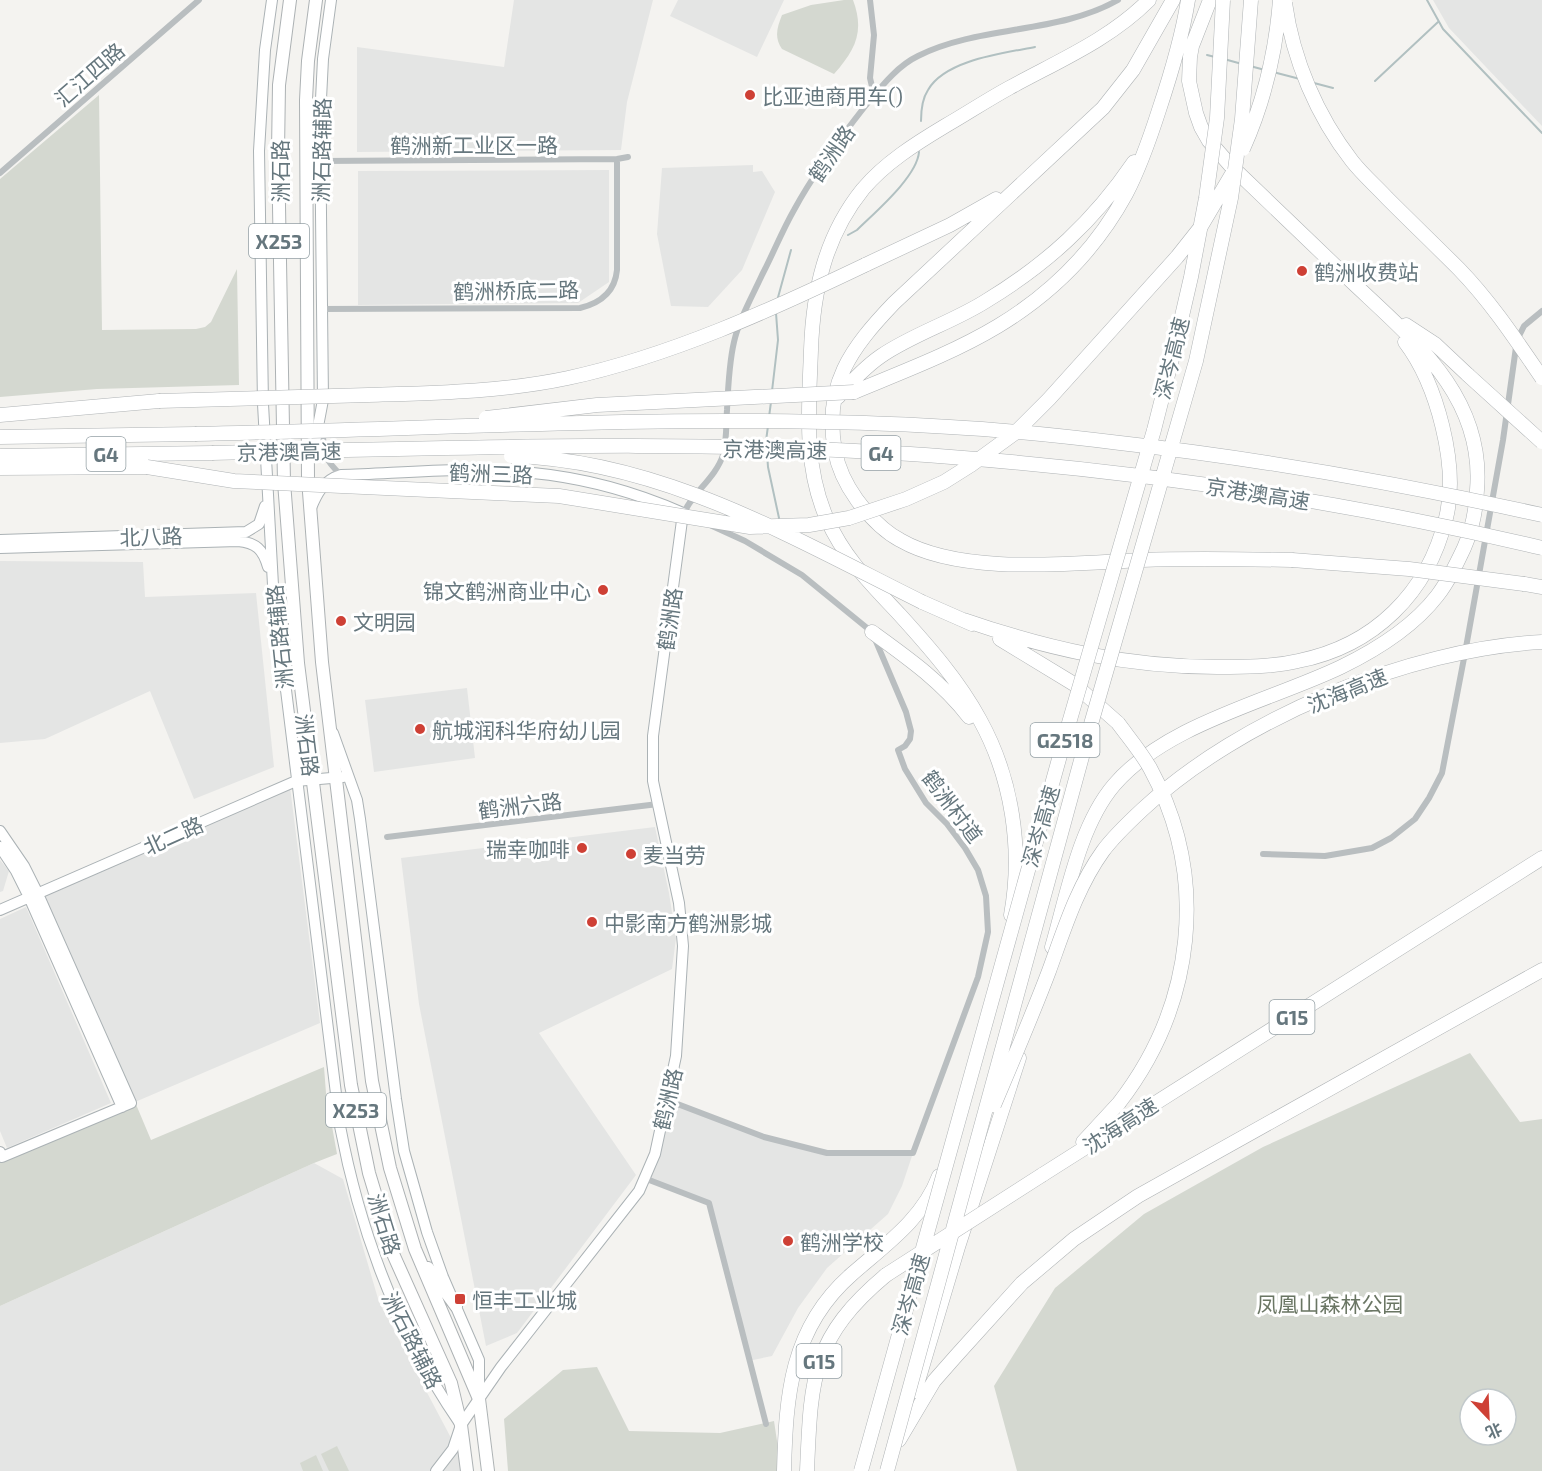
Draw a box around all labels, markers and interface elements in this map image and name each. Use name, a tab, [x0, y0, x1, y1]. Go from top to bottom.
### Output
street label: 汇江四路	[49, 37, 129, 111]
place label: 比亚迪商用车()	[762, 83, 903, 108]
marker: 比亚迪商用车()	[743, 88, 757, 102]
street label: 洲石路辅路	[308, 97, 334, 203]
street label: 鹤洲路	[803, 120, 859, 186]
street label: 鹤洲新工业区一路	[390, 132, 558, 157]
street label: 洲石路	[267, 140, 292, 203]
road number: X253	[249, 224, 309, 258]
place label: 鹤洲收费站	[1314, 259, 1419, 284]
marker: 鹤洲收费站	[1295, 264, 1309, 278]
street label: 鹤洲桥底二路	[453, 276, 579, 304]
street label: 深岑高速	[1149, 314, 1193, 402]
street label: 京港澳高速	[722, 436, 828, 462]
road number: G4	[862, 436, 900, 470]
road number: G4	[86, 437, 126, 471]
street label: 京港澳高速	[236, 438, 342, 464]
street label: 鹤洲三路	[449, 459, 533, 487]
street label: 京港澳高速	[1204, 472, 1312, 514]
street label: 北八路	[119, 522, 183, 550]
place label: 锦文鹤洲商业中心	[423, 578, 591, 603]
street label: 洲石路辅路	[261, 583, 297, 691]
marker: 锦文鹤洲商业中心	[596, 583, 610, 597]
street label: 鹤洲路	[652, 586, 686, 652]
place label: 文明园	[353, 609, 416, 634]
marker: 文明园	[334, 614, 348, 628]
street label: 沈海高速	[1303, 663, 1391, 717]
street label: 洲石路	[292, 712, 324, 778]
place label: 航城润科华府幼儿园	[432, 717, 621, 742]
marker: 航城润科华府幼儿园	[413, 722, 427, 736]
road number: G2518	[1030, 723, 1100, 757]
street label: 鹤洲村道	[918, 765, 988, 847]
street label: 深岑高速	[1016, 782, 1064, 870]
street label: 鹤洲六路	[477, 787, 563, 823]
street label: 北二路	[139, 811, 207, 859]
place label: 瑞幸咖啡	[486, 836, 570, 861]
marker: 瑞幸咖啡	[575, 841, 589, 855]
place label: 麦当劳	[643, 842, 706, 867]
marker: 麦当劳	[624, 847, 638, 861]
place label: 中影南方鹤洲影城	[604, 910, 772, 935]
marker: 中影南方鹤洲影城	[585, 915, 599, 929]
road number: G15	[1270, 1000, 1314, 1034]
street label: 鹤洲路	[648, 1065, 686, 1133]
street label: 沈海高速	[1078, 1092, 1162, 1158]
road number: X253	[326, 1093, 386, 1127]
street label: 洲石路	[364, 1190, 406, 1258]
place label: 鹤洲学校	[800, 1229, 884, 1254]
marker: 鹤洲学校	[781, 1234, 795, 1248]
street label: 深岑高速	[886, 1250, 934, 1338]
place label: 恒丰工业城	[472, 1287, 577, 1312]
street label: 洲石路辅路	[378, 1288, 448, 1392]
park label: 凤凰山森林公园	[1257, 1291, 1404, 1316]
marker: 恒丰工业城	[453, 1292, 467, 1306]
road number: G15	[796, 1344, 842, 1378]
north arrow	[1458, 1387, 1518, 1447]
text: 北	[1483, 1419, 1505, 1443]

